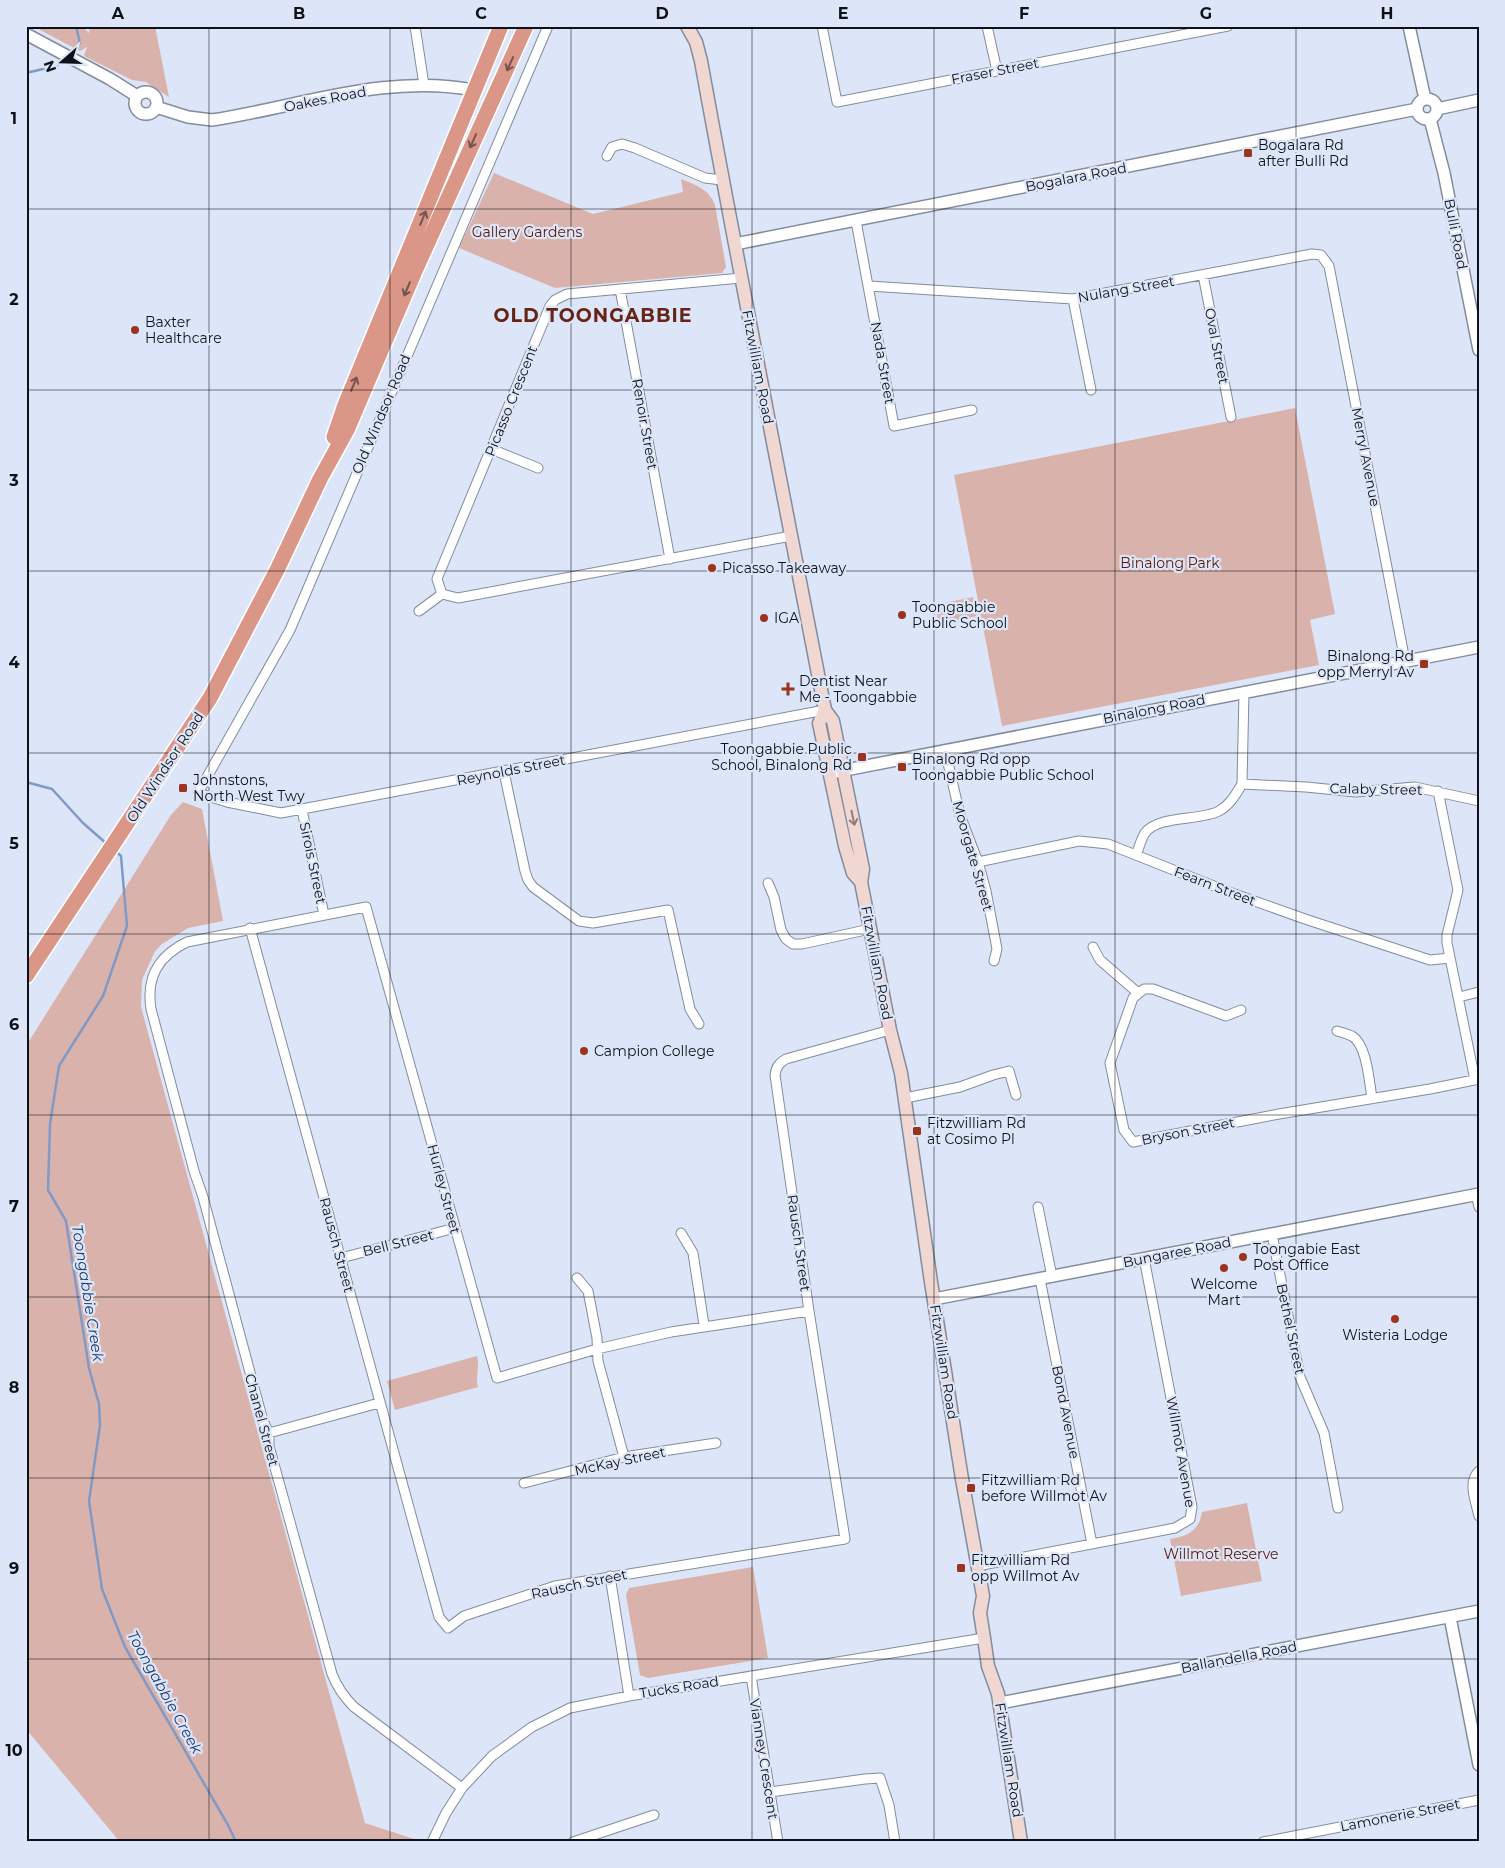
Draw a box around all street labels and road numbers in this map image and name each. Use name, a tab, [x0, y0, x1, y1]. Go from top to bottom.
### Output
street label: Fraser Street	[950, 54, 1041, 88]
street label: Oakes Road	[282, 82, 368, 116]
street label: Bogalara Road	[1024, 158, 1128, 196]
street label: Bulli Road	[1440, 197, 1472, 271]
street label: Nulang Street	[1076, 272, 1176, 306]
street label: Oval Street	[1201, 306, 1233, 386]
street label: Fitzwilliam Road	[738, 308, 778, 426]
street label: Nada Street	[867, 320, 899, 406]
street label: Picasso Crescent	[481, 343, 542, 459]
street label: Old Windsor Road	[348, 351, 414, 477]
street label: Renoir Street	[628, 377, 662, 471]
street label: Merryl Avenue	[1348, 406, 1384, 508]
street label: Binalong Road	[1101, 690, 1207, 728]
street label: Old Windsor Road	[123, 708, 207, 826]
street label: Reynolds Street	[455, 751, 567, 789]
street label: Calaby Street	[1329, 779, 1423, 799]
street label: Moorgate Street	[949, 799, 997, 914]
street label: Sirois Street	[296, 820, 331, 906]
street label: Fearn Street	[1172, 862, 1259, 910]
street label: Fitzwilliam Road	[857, 904, 897, 1022]
street label: Bryson Street	[1140, 1113, 1236, 1149]
street label: Hurley Street	[423, 1142, 465, 1236]
street label: Rausch Street	[783, 1193, 815, 1293]
street label: Rausch Street	[316, 1195, 358, 1295]
street label: Bell Street	[361, 1225, 436, 1261]
street label: Bungaree Road	[1121, 1233, 1233, 1271]
street label: Bethel Street	[1273, 1282, 1309, 1376]
street label: Fitzwilliam Road	[926, 1303, 962, 1421]
street label: Bond Avenue	[1048, 1364, 1084, 1460]
street label: Chanel Street	[241, 1372, 283, 1469]
street label: Willmot Avenue	[1162, 1395, 1200, 1509]
street label: McKay Street	[573, 1443, 667, 1479]
street label: Rausch Street	[529, 1565, 629, 1603]
street label: Ballandella Road	[1179, 1637, 1299, 1677]
street label: Tucks Road	[638, 1672, 720, 1702]
street label: Vianney Crescent	[746, 1697, 782, 1821]
street label: Fitzwilliam Road	[991, 1701, 1027, 1819]
street label: Lamonerie Street	[1339, 1794, 1462, 1835]

